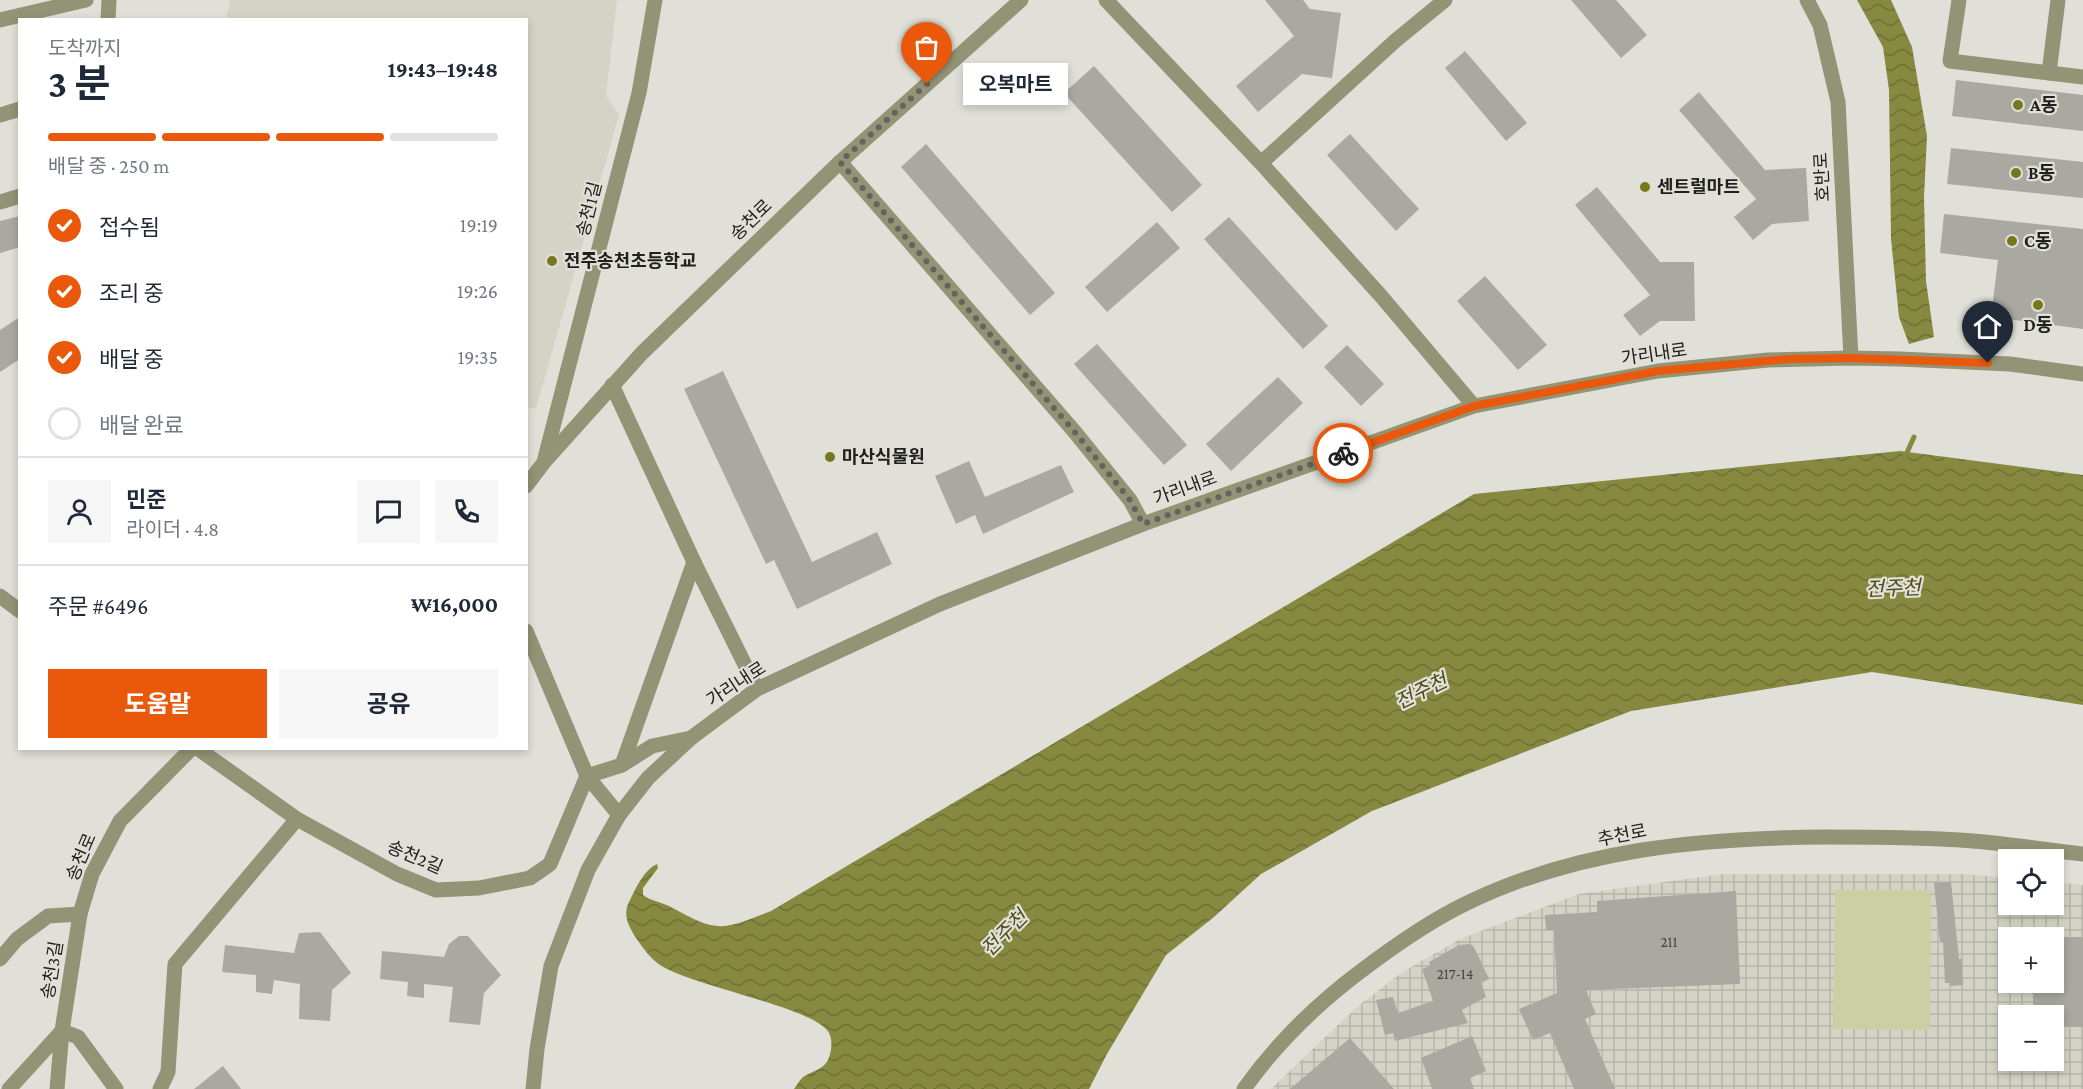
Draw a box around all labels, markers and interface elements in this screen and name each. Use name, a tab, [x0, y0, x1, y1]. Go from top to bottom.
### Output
pin	[901, 22, 952, 84]
icon: bag	[910, 31, 943, 64]
text: 도착까지	[48, 37, 122, 59]
text: 19:43–19:48	[387, 57, 498, 82]
text: 3 분	[48, 62, 110, 105]
callout: 오복마트	[963, 63, 1068, 105]
text: 오복마트	[979, 73, 1052, 95]
place label: A동	[2029, 95, 2057, 115]
marker: A동	[2011, 98, 2025, 112]
street label: 호반로	[1811, 152, 1833, 202]
text: 배달 중 · 250 m	[48, 155, 169, 177]
place label: B동	[2028, 163, 2055, 183]
marker: B동	[2009, 166, 2023, 180]
place label: 센트럴마트	[1657, 177, 1740, 197]
street label: 송천1길	[573, 180, 605, 238]
marker: 센트럴마트	[1638, 180, 1652, 194]
street label: 송천로	[726, 196, 776, 244]
icon: check	[48, 209, 81, 242]
text: 19:19	[460, 214, 498, 236]
text: 접수됨	[99, 215, 160, 240]
place label: C동	[2024, 231, 2052, 251]
marker: C동	[2005, 234, 2019, 248]
place label: 전주송천초등학교	[564, 251, 696, 271]
marker: 전주송천초등학교	[545, 254, 559, 268]
icon: check	[48, 275, 81, 308]
text: 19:26	[457, 280, 498, 302]
text: 조리 중	[99, 281, 164, 306]
marker: D동	[2031, 298, 2045, 312]
pin	[1962, 301, 2013, 363]
icon: home	[1971, 310, 2004, 343]
place label: D동	[2024, 315, 2053, 335]
street label: 가리내로	[1620, 339, 1688, 369]
icon: check	[48, 341, 81, 374]
text: 19:35	[458, 346, 498, 368]
text: 배달 중	[99, 347, 164, 372]
text: 배달 완료	[99, 413, 184, 438]
courier	[1313, 423, 1373, 483]
icon: bike	[1327, 437, 1360, 470]
place label: 마산식물원	[842, 447, 925, 467]
marker: 마산식물원	[823, 450, 837, 464]
street label: 가리내로	[1150, 467, 1220, 509]
button: person	[48, 480, 111, 543]
button: chat	[357, 480, 420, 543]
button: phone	[435, 480, 498, 543]
text: 민준	[126, 487, 166, 512]
text: 라이더 · 4.8	[126, 518, 219, 540]
water label: 전주천	[1865, 576, 1924, 600]
text: ₩16,000	[411, 592, 498, 617]
text: 주문 #6496	[48, 594, 148, 619]
street label: 가리내로	[703, 658, 769, 710]
water label: 전주천	[1391, 668, 1453, 713]
button: 도움말	[48, 669, 267, 738]
button: 공유	[279, 669, 498, 738]
street label: 추천로	[1596, 820, 1648, 850]
street label: 송천로	[62, 830, 100, 884]
street label: 송천2길	[384, 836, 446, 878]
map controls	[1998, 849, 2064, 1071]
button: locate	[1998, 849, 2064, 915]
water label: 전주천	[977, 904, 1033, 960]
button: +	[1998, 927, 2064, 993]
house number: 211	[1660, 934, 1678, 950]
street label: 송천3길	[38, 940, 66, 1000]
house number: 217-14	[1437, 966, 1473, 982]
button: −	[1998, 1005, 2064, 1071]

